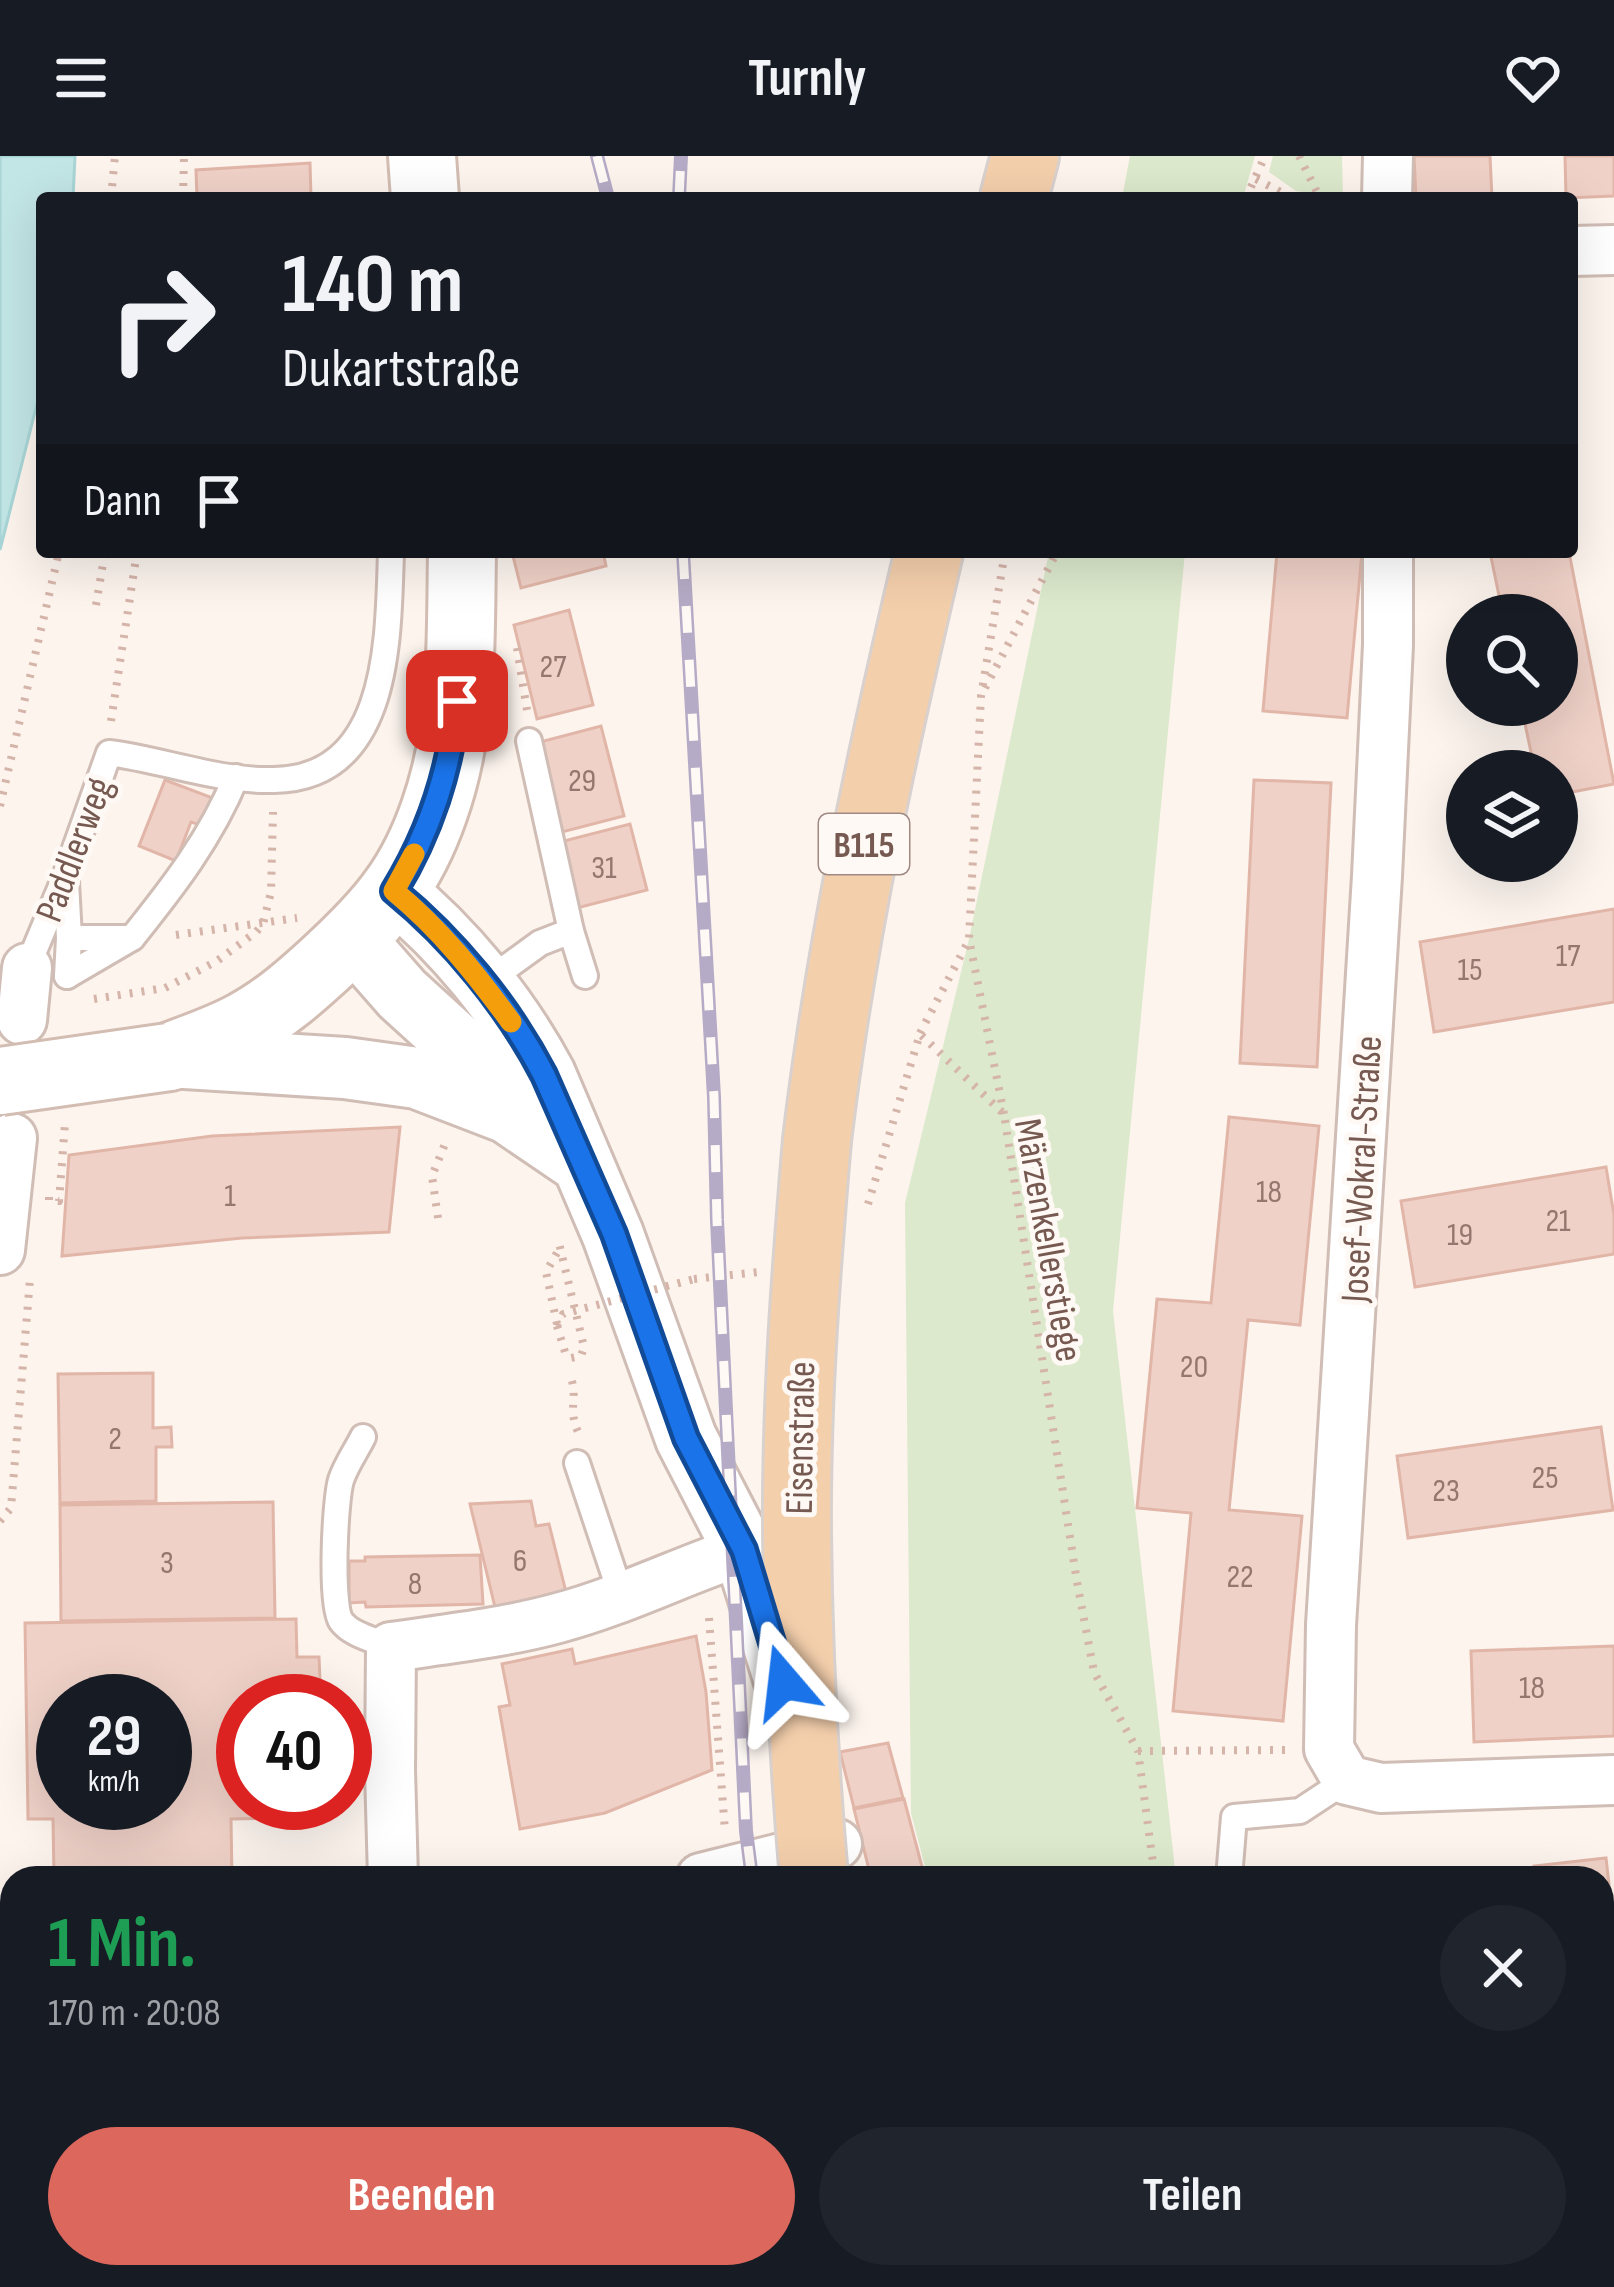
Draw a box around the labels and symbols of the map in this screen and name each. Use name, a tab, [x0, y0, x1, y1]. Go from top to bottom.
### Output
house number: 27	[540, 647, 566, 687]
pin	[406, 650, 508, 752]
house number: 29	[568, 761, 596, 801]
street label: Paddlerweg	[26, 771, 124, 929]
road number: B115	[819, 814, 909, 874]
house number: 31	[591, 848, 617, 888]
house number: 17	[1556, 936, 1580, 976]
house number: 15	[1458, 950, 1482, 990]
street label: Josef-Wokral-Straße	[1332, 1035, 1393, 1305]
street label: Märzenkellerstiege	[1003, 1115, 1092, 1366]
house number: 18	[1256, 1172, 1282, 1212]
house number: 1	[224, 1176, 236, 1216]
house number: 21	[1545, 1201, 1571, 1241]
house number: 19	[1447, 1215, 1473, 1255]
house number: 20	[1180, 1347, 1208, 1387]
street label: Eisenstraße	[777, 1361, 826, 1515]
house number: 2	[108, 1419, 122, 1459]
house number: 25	[1532, 1458, 1558, 1498]
house number: 23	[1432, 1471, 1460, 1511]
house number: 6	[513, 1541, 527, 1581]
house number: 3	[160, 1543, 174, 1583]
house number: 22	[1226, 1557, 1254, 1597]
house number: 8	[408, 1564, 422, 1604]
position arrow	[721, 1619, 847, 1745]
house number: 18	[1519, 1668, 1545, 1708]
speed limit sign: 40	[216, 1674, 372, 1830]

